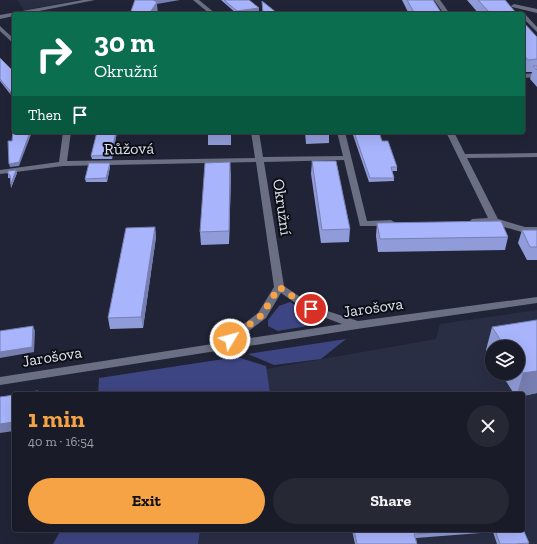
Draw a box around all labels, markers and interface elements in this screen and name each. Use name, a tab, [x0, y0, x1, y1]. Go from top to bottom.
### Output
text: 30 m	[94, 26, 155, 59]
icon: right	[28, 28, 80, 80]
text: Okružní	[94, 60, 158, 82]
icon: arrive	[69, 104, 91, 126]
text: Then	[28, 106, 61, 124]
street label: Růžová	[104, 139, 154, 158]
street label: Okružní	[269, 178, 296, 237]
pin	[294, 292, 328, 326]
street label: Jarošova	[342, 294, 405, 321]
icon: arrive	[300, 298, 322, 320]
position arrow	[209, 318, 251, 360]
map controls	[485, 340, 525, 380]
button: layers	[485, 340, 525, 380]
street label: Jarošova	[21, 342, 84, 371]
text: 1 min	[28, 404, 85, 433]
button: close	[467, 405, 509, 447]
text: 40 m · 16:54	[28, 434, 94, 449]
button: Exit	[28, 478, 265, 524]
button: Share	[273, 478, 509, 524]

